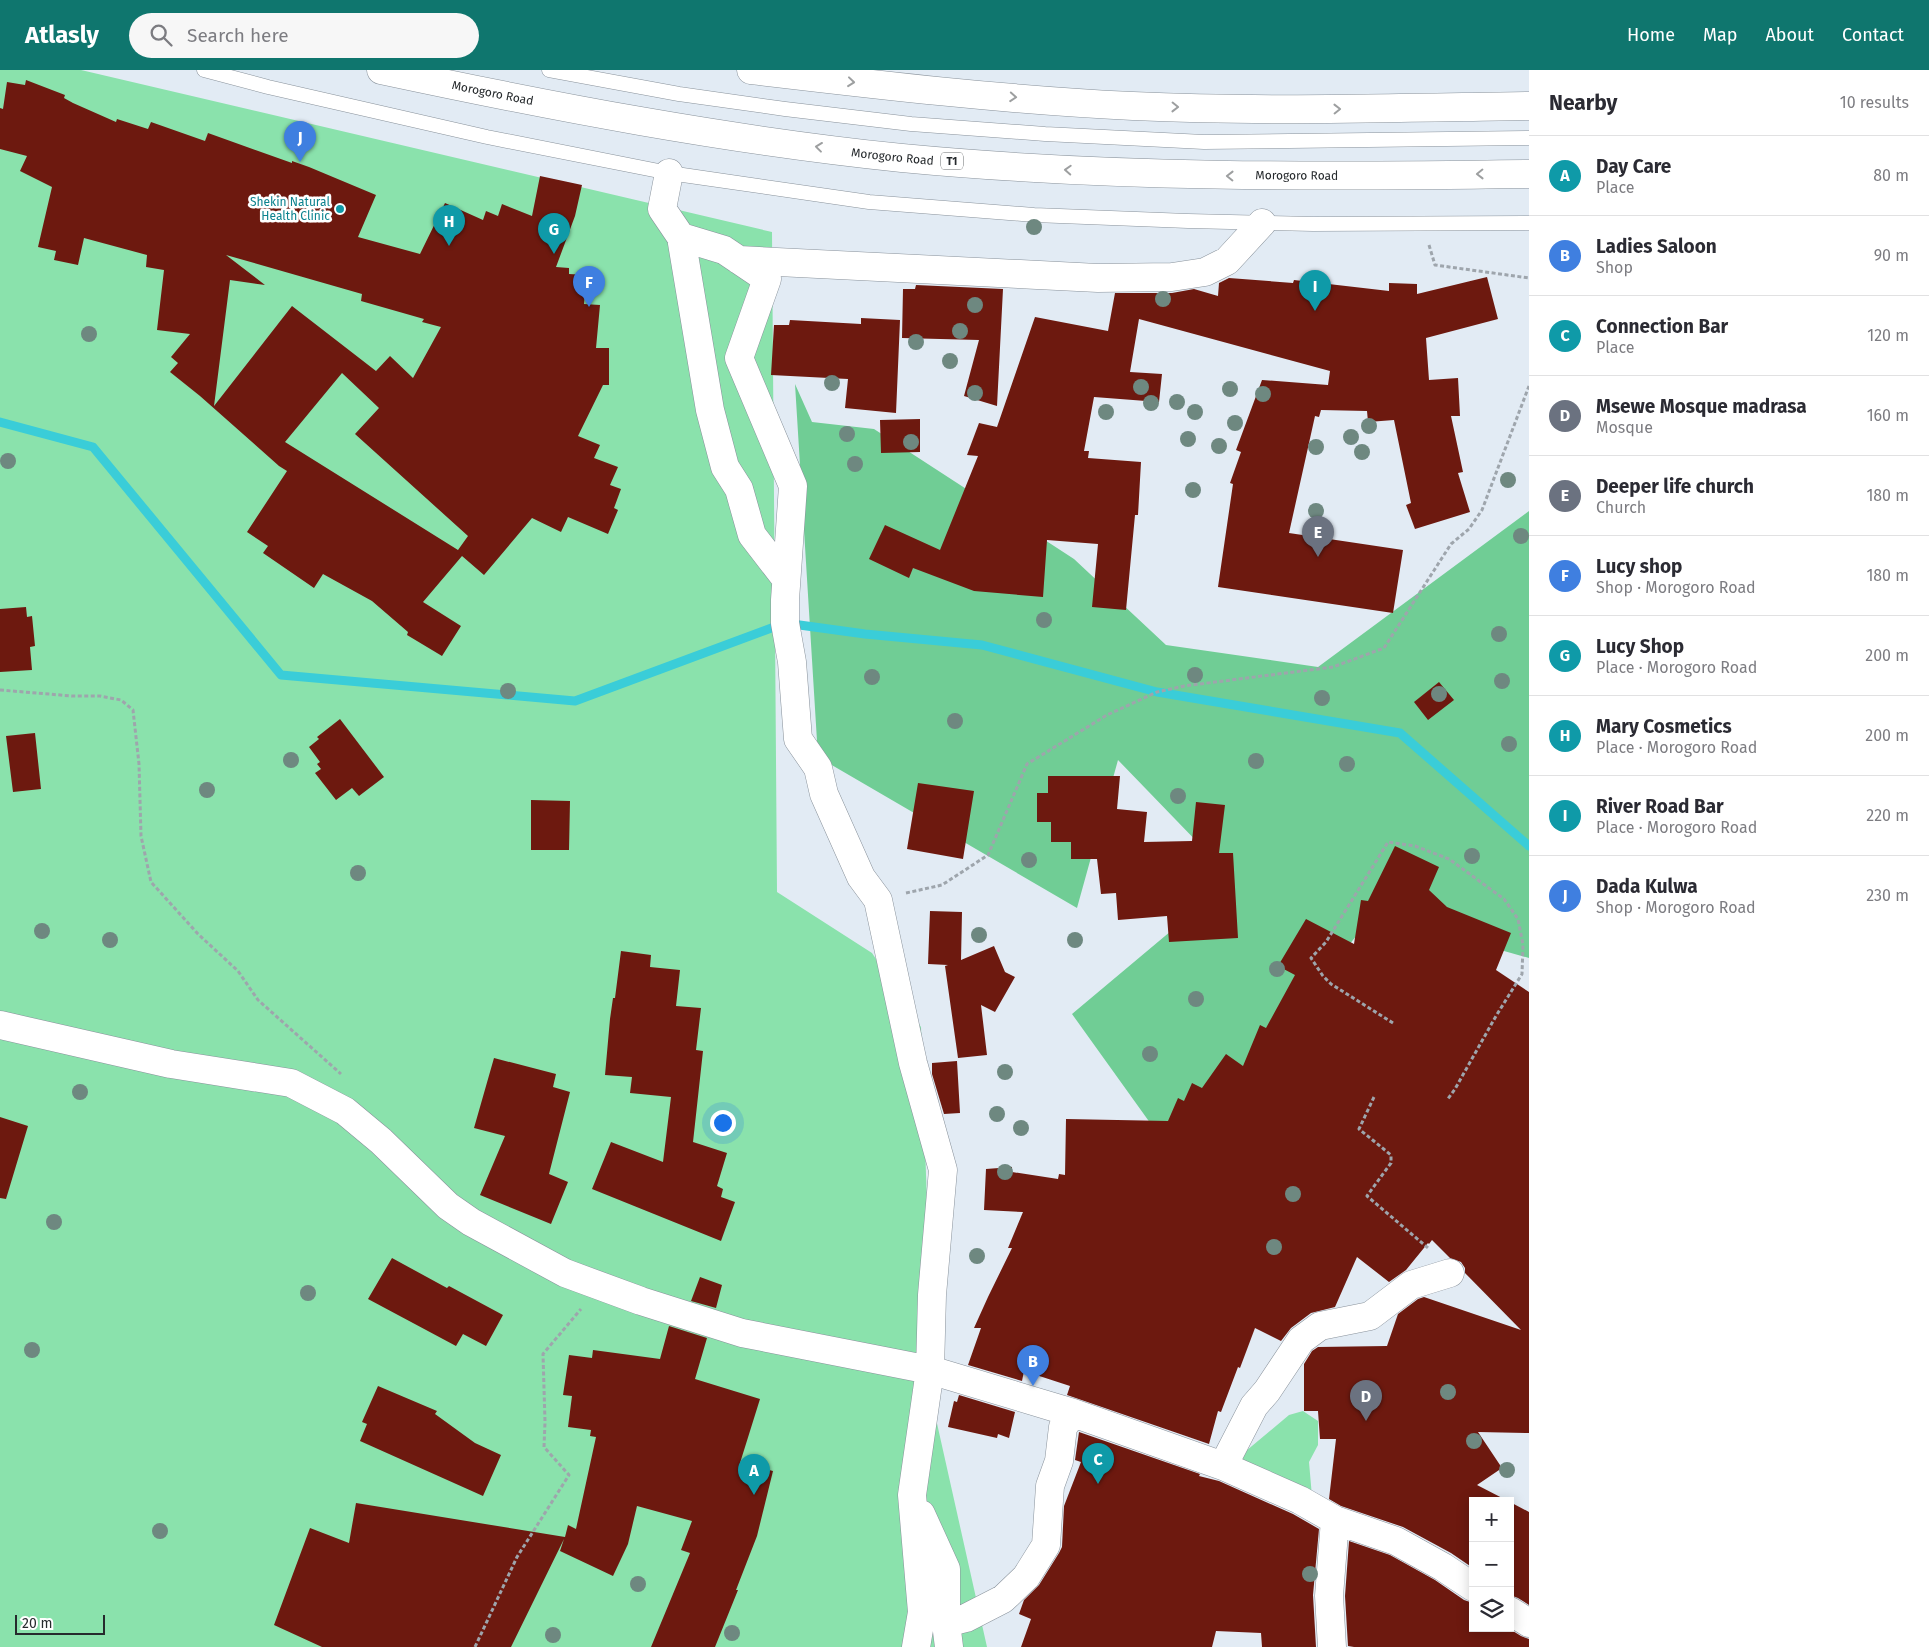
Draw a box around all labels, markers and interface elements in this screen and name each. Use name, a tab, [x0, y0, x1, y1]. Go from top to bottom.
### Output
search box	[129, 13, 479, 58]
text: Atlasly	[25, 21, 99, 49]
icon: search	[147, 21, 175, 49]
text: Search here	[187, 24, 289, 47]
text: Home	[1627, 24, 1675, 46]
text: Map	[1703, 24, 1737, 46]
text: About	[1765, 24, 1814, 46]
text: Contact	[1842, 24, 1904, 46]
one-way arrow	[847, 76, 855, 87]
street label: Morogoro Road	[451, 78, 535, 108]
text: Nearby	[1549, 90, 1617, 116]
one-way arrow	[1009, 91, 1017, 102]
text: 10 results	[1840, 93, 1909, 112]
one-way arrow	[1171, 101, 1179, 112]
one-way arrow	[1334, 103, 1342, 114]
pin: J	[284, 121, 316, 162]
one-way arrow	[815, 142, 823, 153]
street label: Morogoro Road	[850, 145, 934, 168]
road number: T1	[941, 152, 963, 170]
text: Day Care	[1596, 155, 1671, 178]
one-way arrow	[1064, 164, 1072, 175]
text: A	[1560, 166, 1570, 185]
text: 80 m	[1873, 166, 1909, 185]
street label: Morogoro Road	[1255, 168, 1338, 183]
one-way arrow	[1476, 169, 1484, 180]
one-way arrow	[1226, 171, 1234, 181]
text: Place	[1596, 178, 1635, 197]
place label: Shekin Natural Health Clinic	[250, 195, 330, 223]
marker: Shekin Natural Health Clinic	[334, 203, 346, 215]
pin: H	[433, 205, 465, 246]
pin: G	[538, 213, 570, 254]
text: Ladies Saloon	[1596, 235, 1717, 258]
text: B	[1560, 246, 1570, 265]
text: 90 m	[1874, 246, 1909, 265]
text: Shop	[1596, 258, 1633, 277]
pin: F	[573, 266, 605, 307]
pin: I	[1299, 270, 1331, 311]
text: Connection Bar	[1596, 315, 1728, 338]
text: C	[1560, 326, 1570, 345]
text: 120 m	[1867, 326, 1909, 345]
text: Place	[1596, 338, 1635, 357]
text: Msewe Mosque madrasa	[1596, 395, 1807, 418]
text: D	[1560, 406, 1570, 425]
text: 160 m	[1867, 406, 1909, 425]
text: Mosque	[1596, 418, 1653, 437]
text: Deeper life church	[1596, 475, 1754, 498]
text: E	[1561, 486, 1569, 505]
text: 180 m	[1866, 486, 1909, 505]
text: Church	[1596, 498, 1646, 517]
pin: E	[1302, 516, 1334, 557]
text: Lucy shop	[1596, 555, 1682, 578]
text: F	[1561, 566, 1569, 585]
text: 180 m	[1866, 566, 1909, 585]
text: Shop · Morogoro Road	[1596, 578, 1756, 597]
text: Lucy Shop	[1596, 635, 1684, 658]
text: G	[1560, 646, 1570, 665]
text: 200 m	[1865, 646, 1909, 665]
text: Place · Morogoro Road	[1596, 658, 1757, 677]
text: Mary Cosmetics	[1596, 715, 1732, 738]
text: H	[1560, 726, 1570, 745]
text: 200 m	[1865, 726, 1909, 745]
text: Place · Morogoro Road	[1596, 738, 1757, 757]
text: River Road Bar	[1596, 795, 1724, 818]
text: I	[1563, 806, 1567, 825]
text: 220 m	[1866, 806, 1909, 825]
text: Place · Morogoro Road	[1596, 818, 1757, 837]
text: Dada Kulwa	[1596, 875, 1698, 898]
text: J	[1562, 886, 1568, 905]
text: 230 m	[1866, 886, 1909, 905]
text: Shop · Morogoro Road	[1596, 898, 1756, 917]
your location	[710, 1110, 736, 1136]
pin: B	[1017, 1345, 1049, 1386]
pin: D	[1350, 1380, 1382, 1421]
pin: C	[1082, 1443, 1114, 1484]
pin: A	[738, 1454, 770, 1495]
map controls	[1469, 1497, 1514, 1632]
button: +	[1469, 1497, 1514, 1542]
button: −	[1469, 1542, 1514, 1587]
button: layers	[1469, 1587, 1514, 1632]
scale bar	[15, 1612, 105, 1635]
text: 20 m	[22, 1615, 52, 1632]

